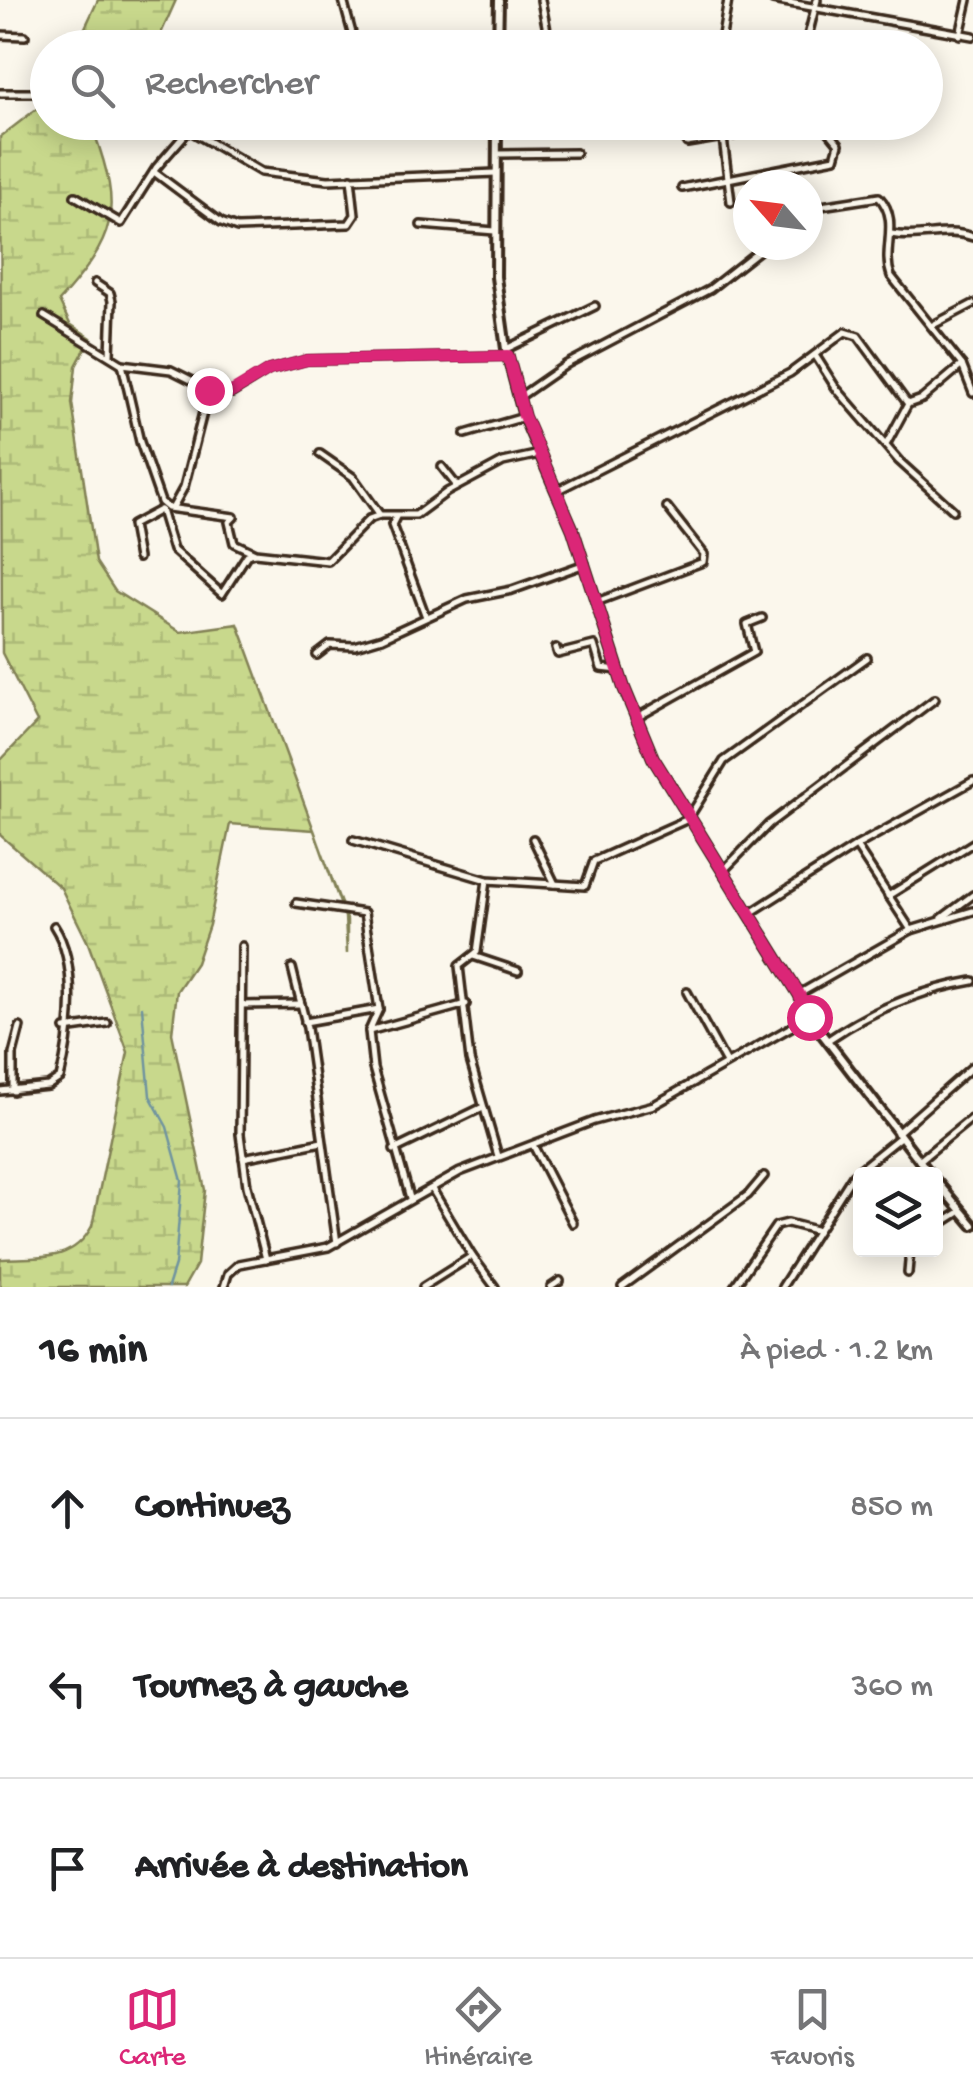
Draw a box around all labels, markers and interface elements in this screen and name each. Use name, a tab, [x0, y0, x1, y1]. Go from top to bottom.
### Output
search box	[30, 30, 943, 140]
icon: search	[65, 58, 120, 113]
text: Rechercher	[145, 63, 317, 107]
north arrow	[733, 170, 823, 260]
route end	[187, 368, 233, 414]
route start	[787, 995, 833, 1041]
map controls	[853, 1167, 943, 1257]
button: layers	[853, 1167, 943, 1257]
text: 16 min	[40, 1328, 147, 1377]
text: À pied · 1.2 km	[740, 1333, 933, 1371]
icon: ahead	[40, 1481, 95, 1536]
text: Continuez	[135, 1486, 289, 1530]
text: 850 m	[850, 1489, 933, 1527]
icon: left	[40, 1661, 95, 1716]
text: Tournez à gauche	[135, 1666, 408, 1710]
text: 360 m	[852, 1669, 933, 1707]
icon: arrive	[40, 1841, 95, 1896]
text: Arrivée à destination	[135, 1846, 468, 1890]
tab: Carte	[119, 1982, 186, 2075]
tab: Itinéraire	[424, 1982, 532, 2075]
tab: Favoris	[771, 1982, 854, 2075]

